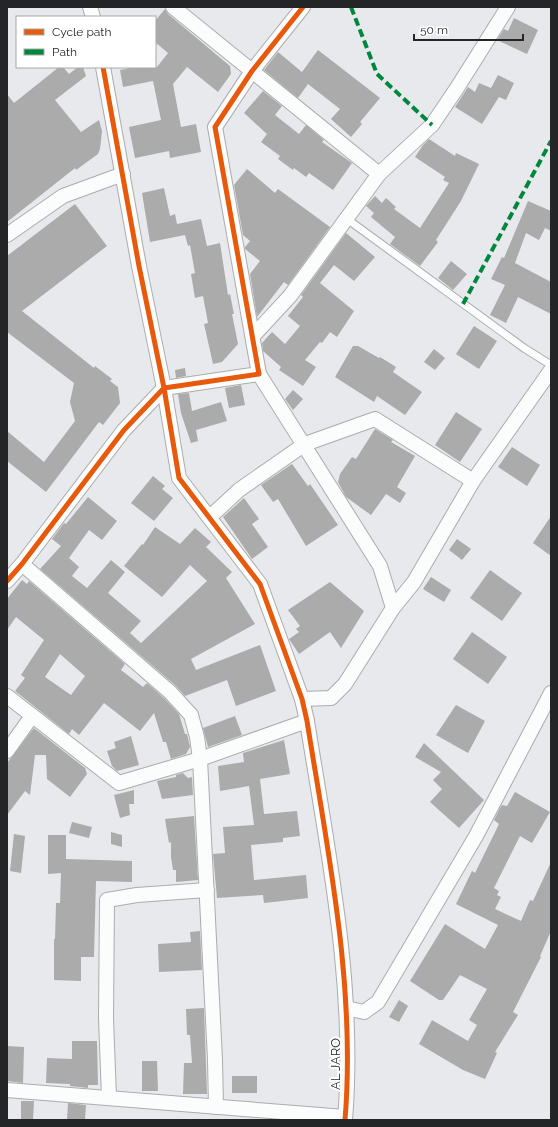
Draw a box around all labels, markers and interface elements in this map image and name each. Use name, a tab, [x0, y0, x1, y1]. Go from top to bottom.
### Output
legend	[16, 16, 156, 68]
scale bar	[414, 16, 523, 42]
text: 50 m	[420, 23, 448, 37]
text: Cycle path	[52, 25, 111, 39]
text: Path	[52, 45, 77, 59]
street label: AL JARO	[328, 1038, 343, 1090]

